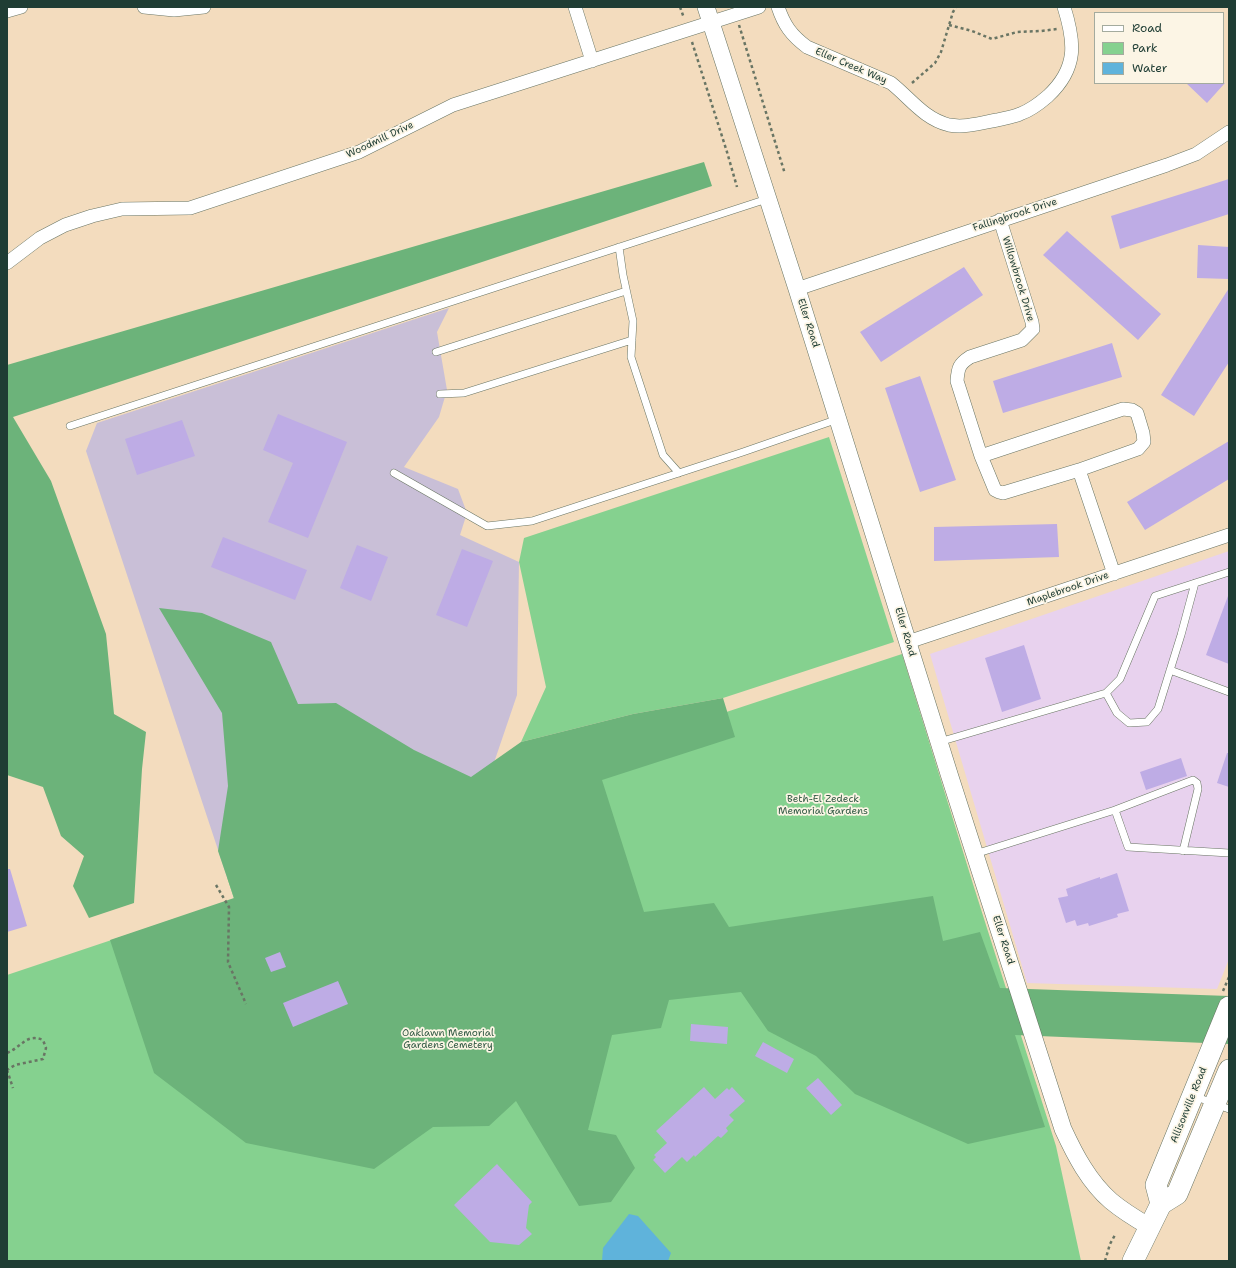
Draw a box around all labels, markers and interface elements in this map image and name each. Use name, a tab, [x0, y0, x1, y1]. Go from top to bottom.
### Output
legend	[1094, 12, 1224, 84]
text: Road	[1132, 20, 1162, 36]
text: Park	[1132, 40, 1158, 56]
street label: Eller Creek Way	[813, 45, 889, 87]
text: Water	[1132, 60, 1167, 76]
street label: Woodmill Drive	[344, 119, 416, 161]
street label: Fallingbrook Drive	[971, 196, 1059, 234]
street label: Willowbrook Drive	[999, 235, 1037, 323]
street label: Eller Road	[794, 297, 822, 349]
street label: Maplebrook Drive	[1026, 569, 1110, 609]
street label: Eller Road	[892, 606, 918, 658]
park label: Beth-El Zedeck Memorial Gardens	[778, 793, 868, 816]
street label: Eller Road	[989, 914, 1017, 966]
park label: Oaklawn Memorial Gardens Cemetery	[402, 1027, 494, 1050]
street label: Allisonville Road	[1168, 1065, 1210, 1145]

